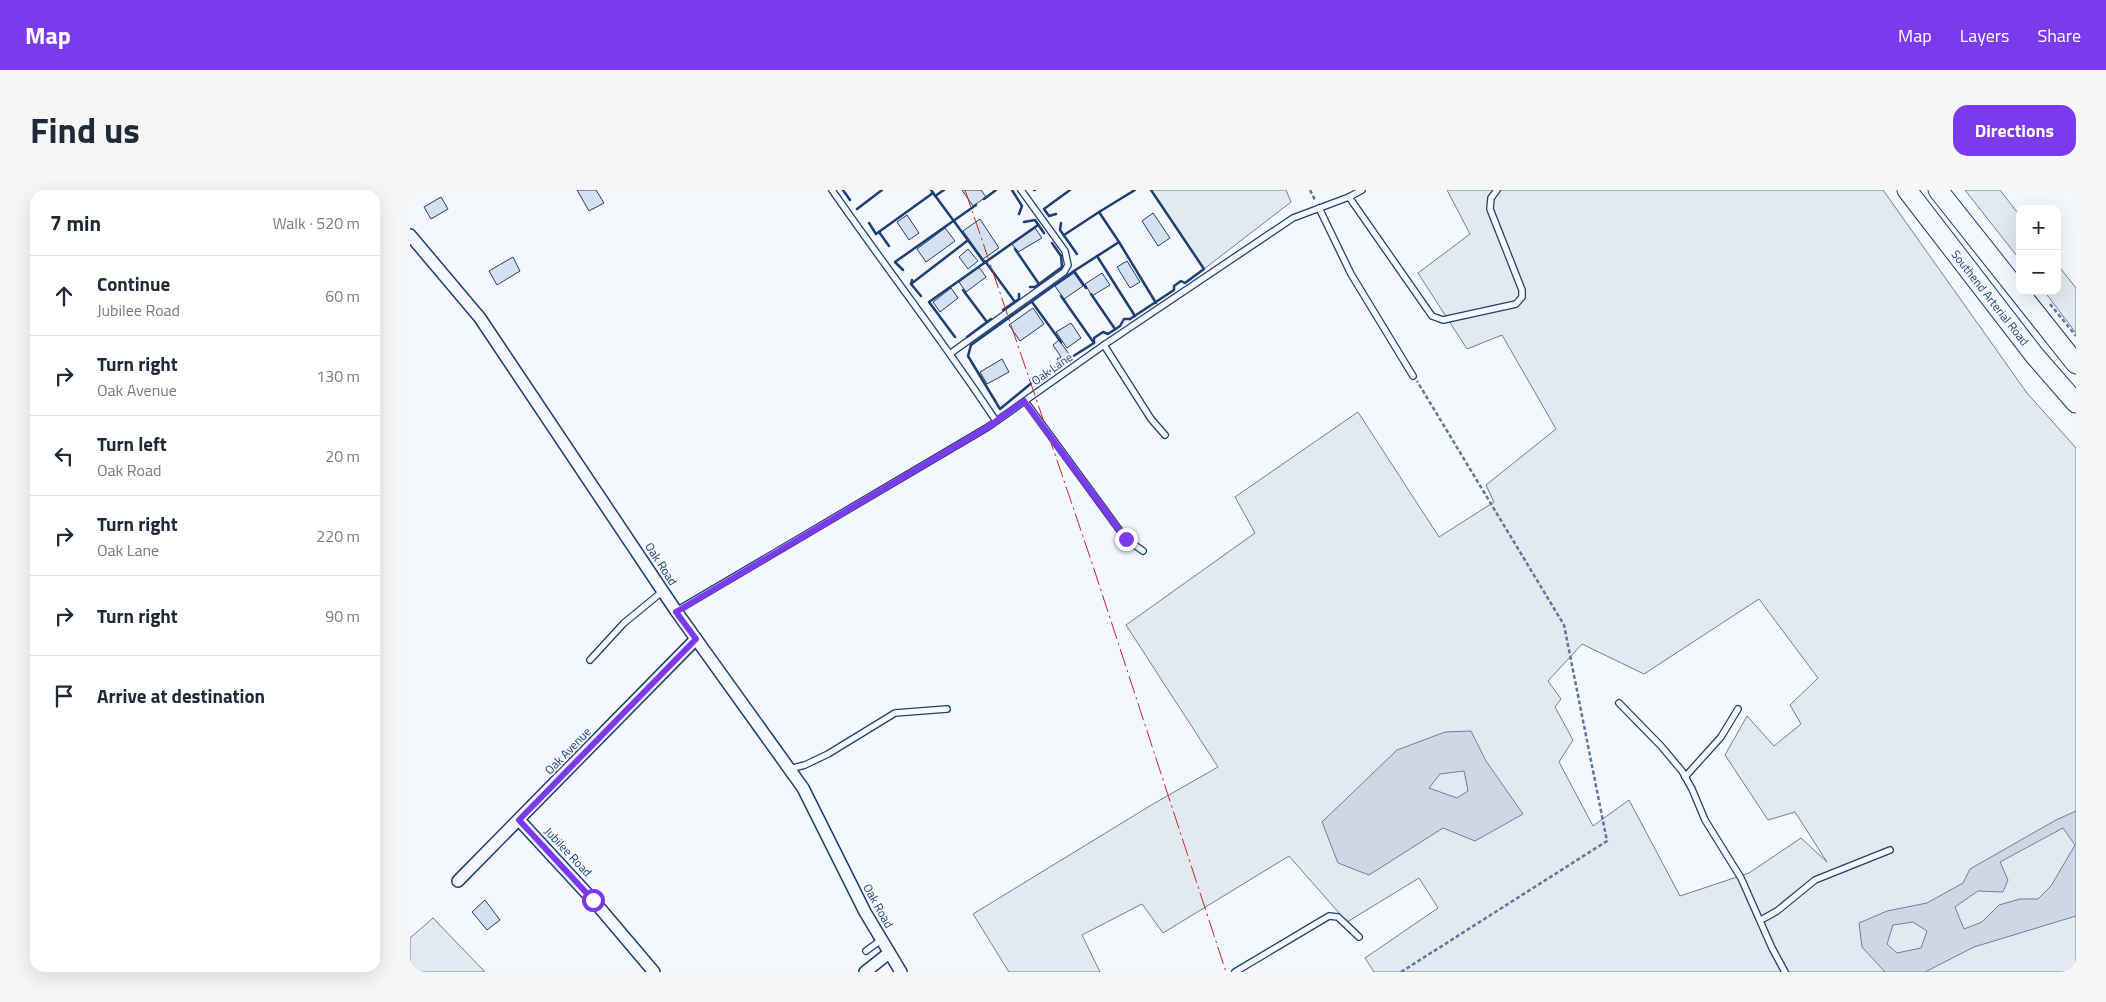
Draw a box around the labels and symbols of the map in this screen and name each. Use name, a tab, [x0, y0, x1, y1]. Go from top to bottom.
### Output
street label: Southend Arterial Road	[1947, 246, 2034, 350]
street label: Oak Lane	[1027, 347, 1076, 390]
route end	[1115, 528, 1138, 551]
street label: Oak Road	[640, 538, 683, 589]
street label: Oak Avenue	[540, 723, 595, 779]
street label: Jubilee Road	[540, 822, 597, 881]
street label: Oak Road	[858, 880, 898, 931]
route start	[582, 889, 605, 912]

